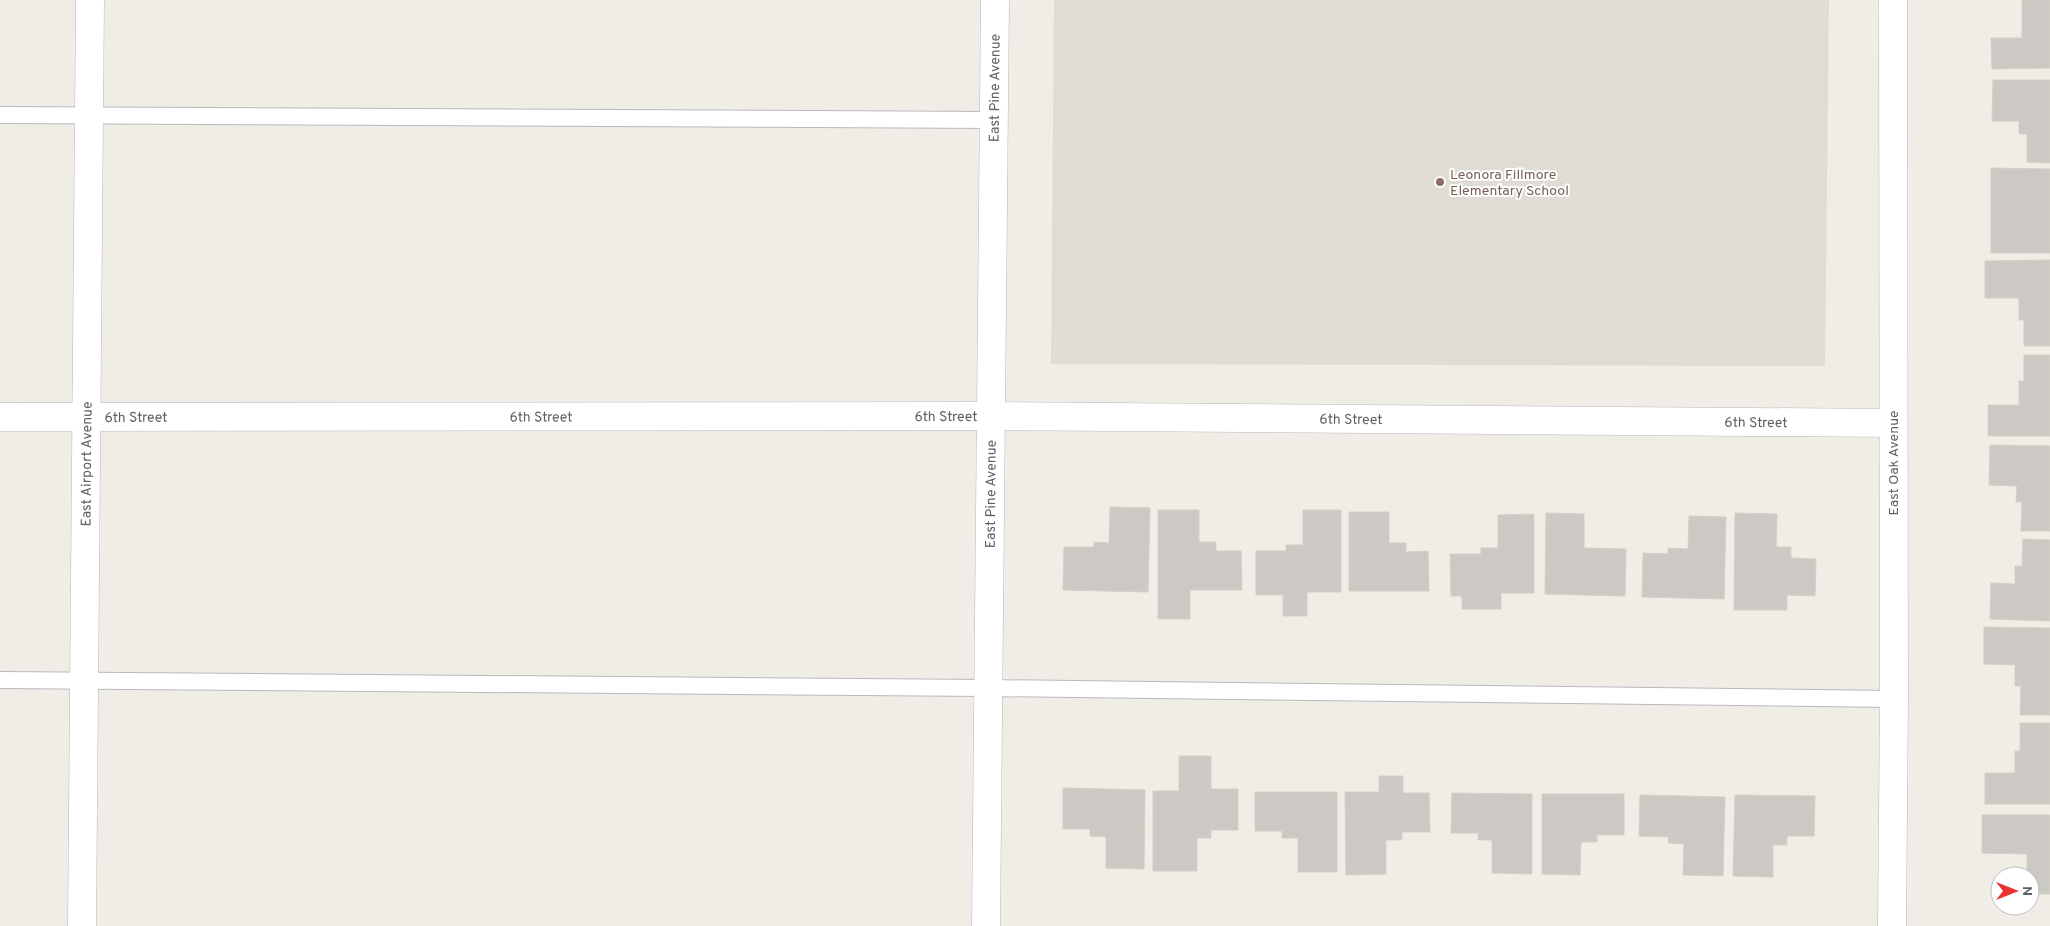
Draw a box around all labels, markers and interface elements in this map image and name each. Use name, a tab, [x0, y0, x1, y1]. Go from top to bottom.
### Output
street label: East Pine Avenue	[987, 34, 1005, 142]
place label: Leonora Fillmore Elementary School	[1450, 167, 1569, 200]
marker: Leonora Fillmore Elementary School	[1434, 176, 1446, 188]
street label: East Airport Avenue	[78, 401, 97, 527]
street label: 6th Street	[509, 409, 573, 426]
street label: 6th Street	[914, 409, 978, 426]
street label: 6th Street	[104, 410, 168, 427]
street label: East Oak Avenue	[1886, 411, 1903, 516]
street label: 6th Street	[1319, 412, 1383, 429]
street label: 6th Street	[1724, 415, 1788, 432]
street label: East Pine Avenue	[983, 440, 1001, 548]
north arrow	[1990, 866, 2040, 916]
text: N	[2018, 886, 2035, 896]

